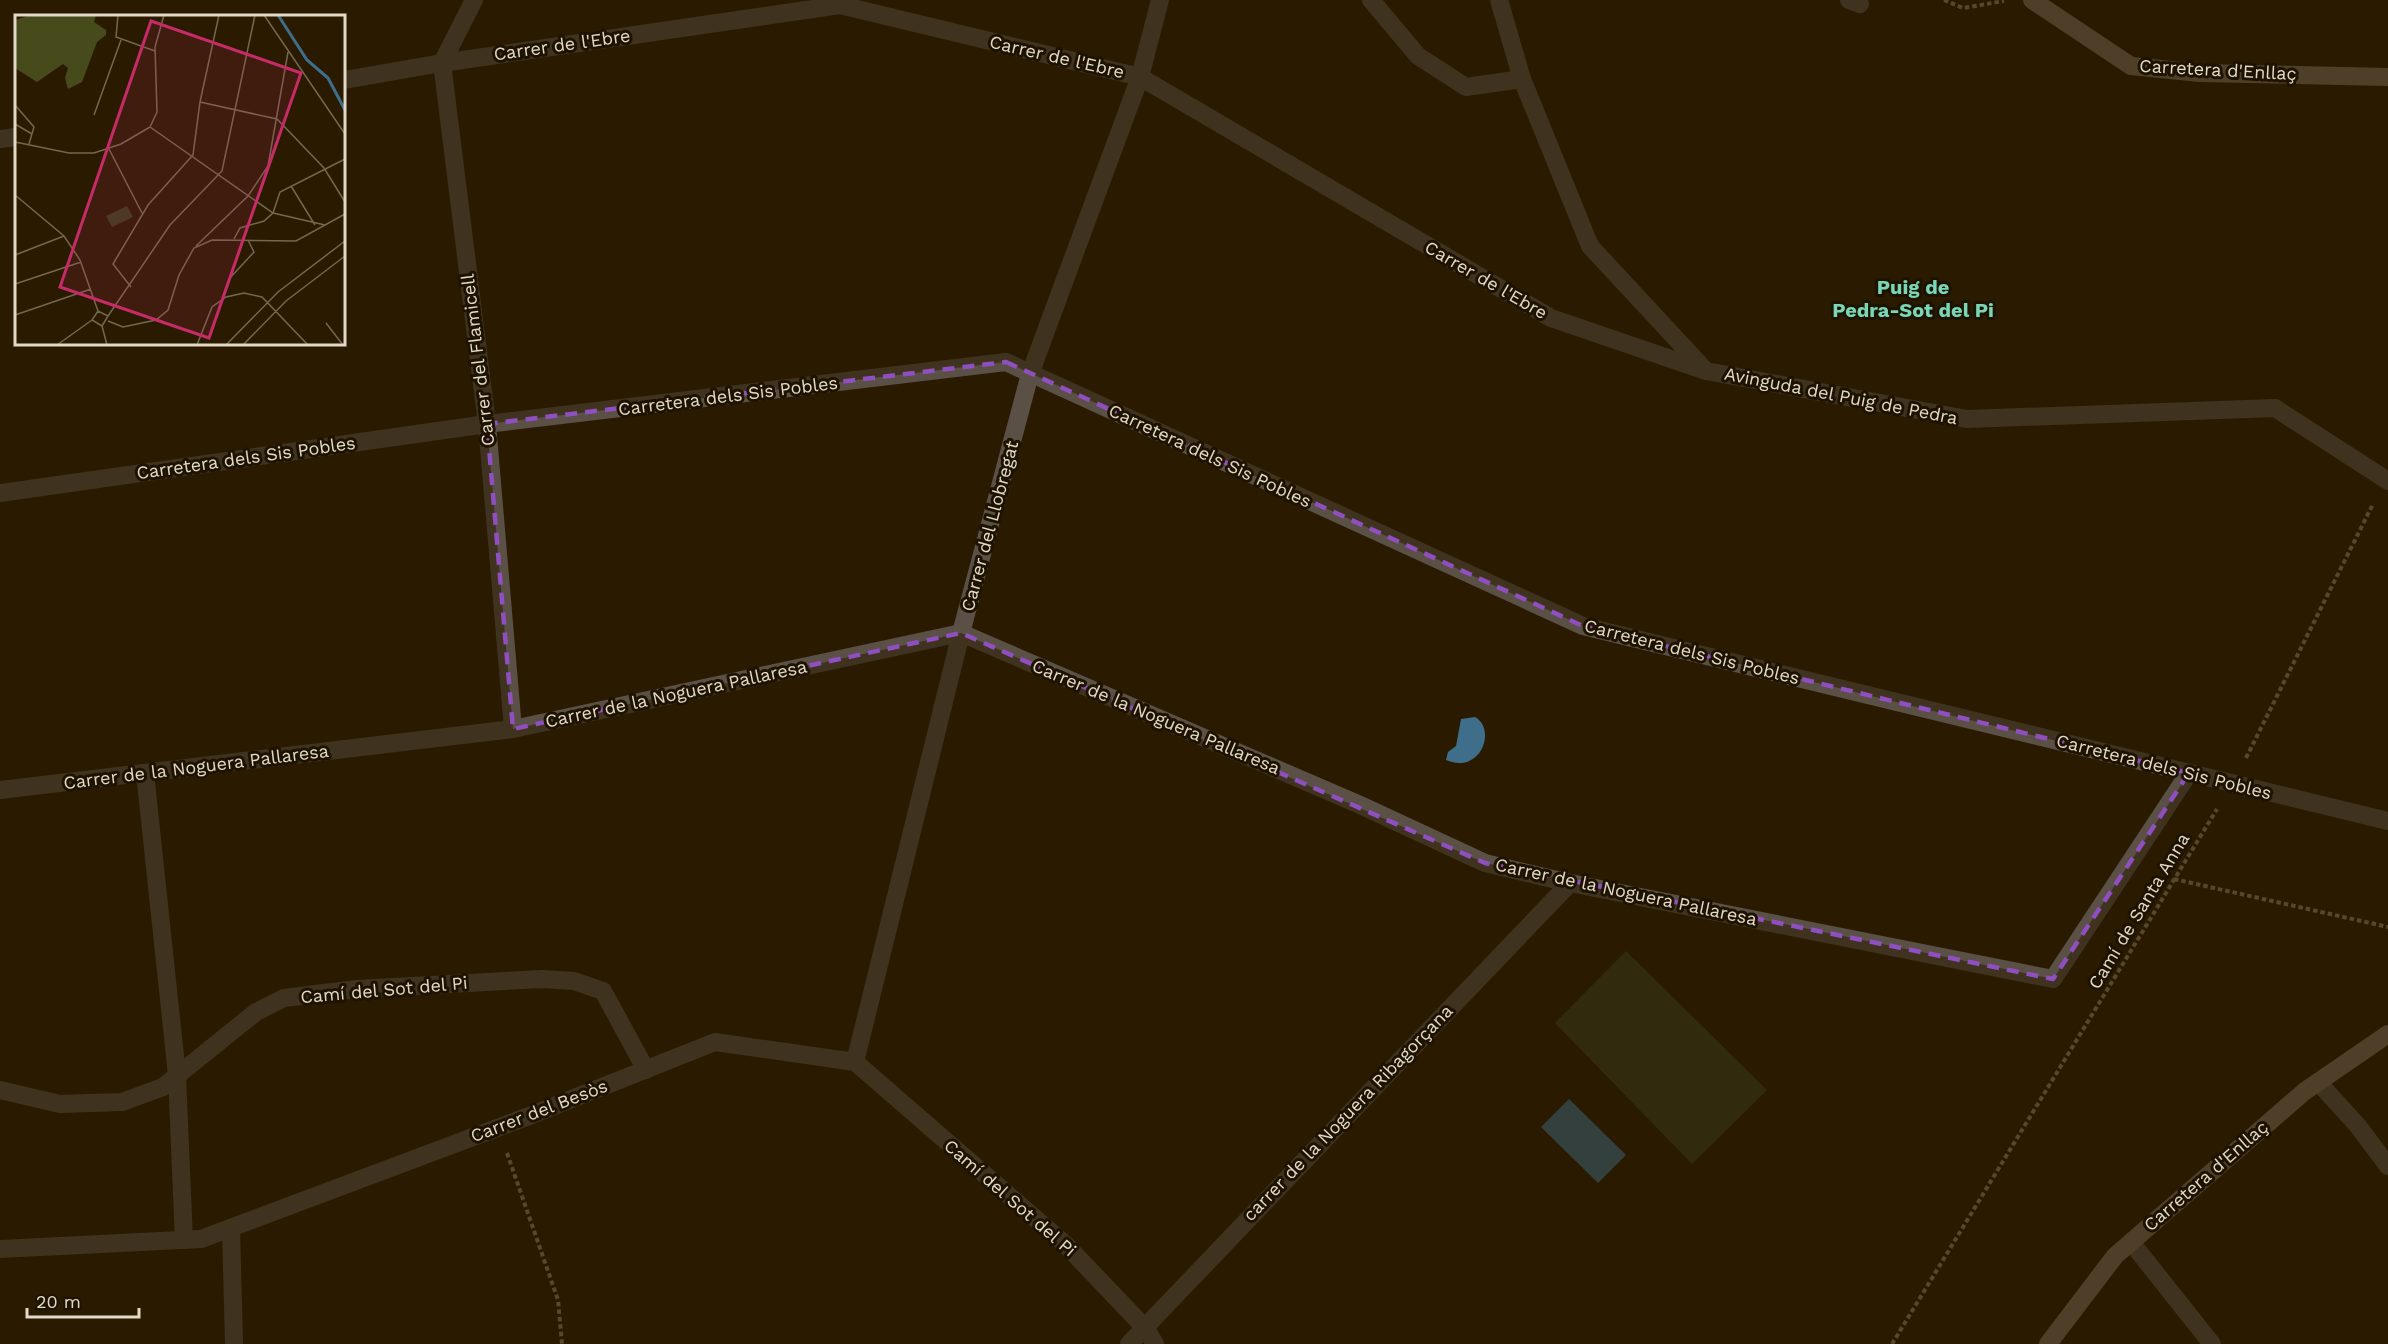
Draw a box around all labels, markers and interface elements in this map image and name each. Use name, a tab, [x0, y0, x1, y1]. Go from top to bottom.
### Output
inset map	[15, 15, 345, 345]
street label: Carrer de l'Ebre	[492, 25, 632, 64]
street label: Carrer de l'Ebre	[988, 31, 1127, 82]
street label: Carretera d'Enllaç	[2139, 55, 2297, 84]
street label: Carrer de l'Ebre	[1421, 236, 1551, 323]
street label: Carrer del Flamicell	[456, 272, 498, 447]
district label: Puig de Pedra-Sot del Pi	[1832, 275, 1994, 322]
street label: Avinguda del Puig de Pedra	[1723, 363, 1960, 428]
street label: Carretera dels Sis Pobles	[617, 372, 839, 419]
street label: Carretera dels Sis Pobles	[1106, 399, 1315, 512]
street label: Carretera dels Sis Pobles	[135, 432, 357, 483]
street label: Carrer del Llobregat	[957, 438, 1023, 614]
street label: Carretera dels Sis Pobles	[1582, 615, 1802, 688]
street label: Carrer de la Noguera Pallaresa	[543, 655, 809, 732]
street label: Carrer de la Noguera Pallaresa	[1029, 655, 1283, 778]
street label: Carretera dels Sis Pobles	[2054, 730, 2274, 803]
street label: Carrer de la Noguera Pallaresa	[62, 740, 330, 793]
street label: Camí de Santa Anna	[2084, 829, 2193, 992]
street label: Carrer de la Noguera Pallaresa	[1493, 853, 1759, 930]
street label: Camí del Sot del Pi	[300, 972, 468, 1007]
street label: carrer de la Noguera Ribagorçana	[1239, 1000, 1457, 1225]
street label: Carrer del Besòs	[467, 1075, 610, 1146]
street label: Carretera d'Enllaç	[2139, 1116, 2272, 1235]
street label: Camí del Sot del Pi	[940, 1135, 1080, 1261]
scale bar	[27, 1281, 140, 1319]
text: 20 m	[36, 1291, 81, 1312]

